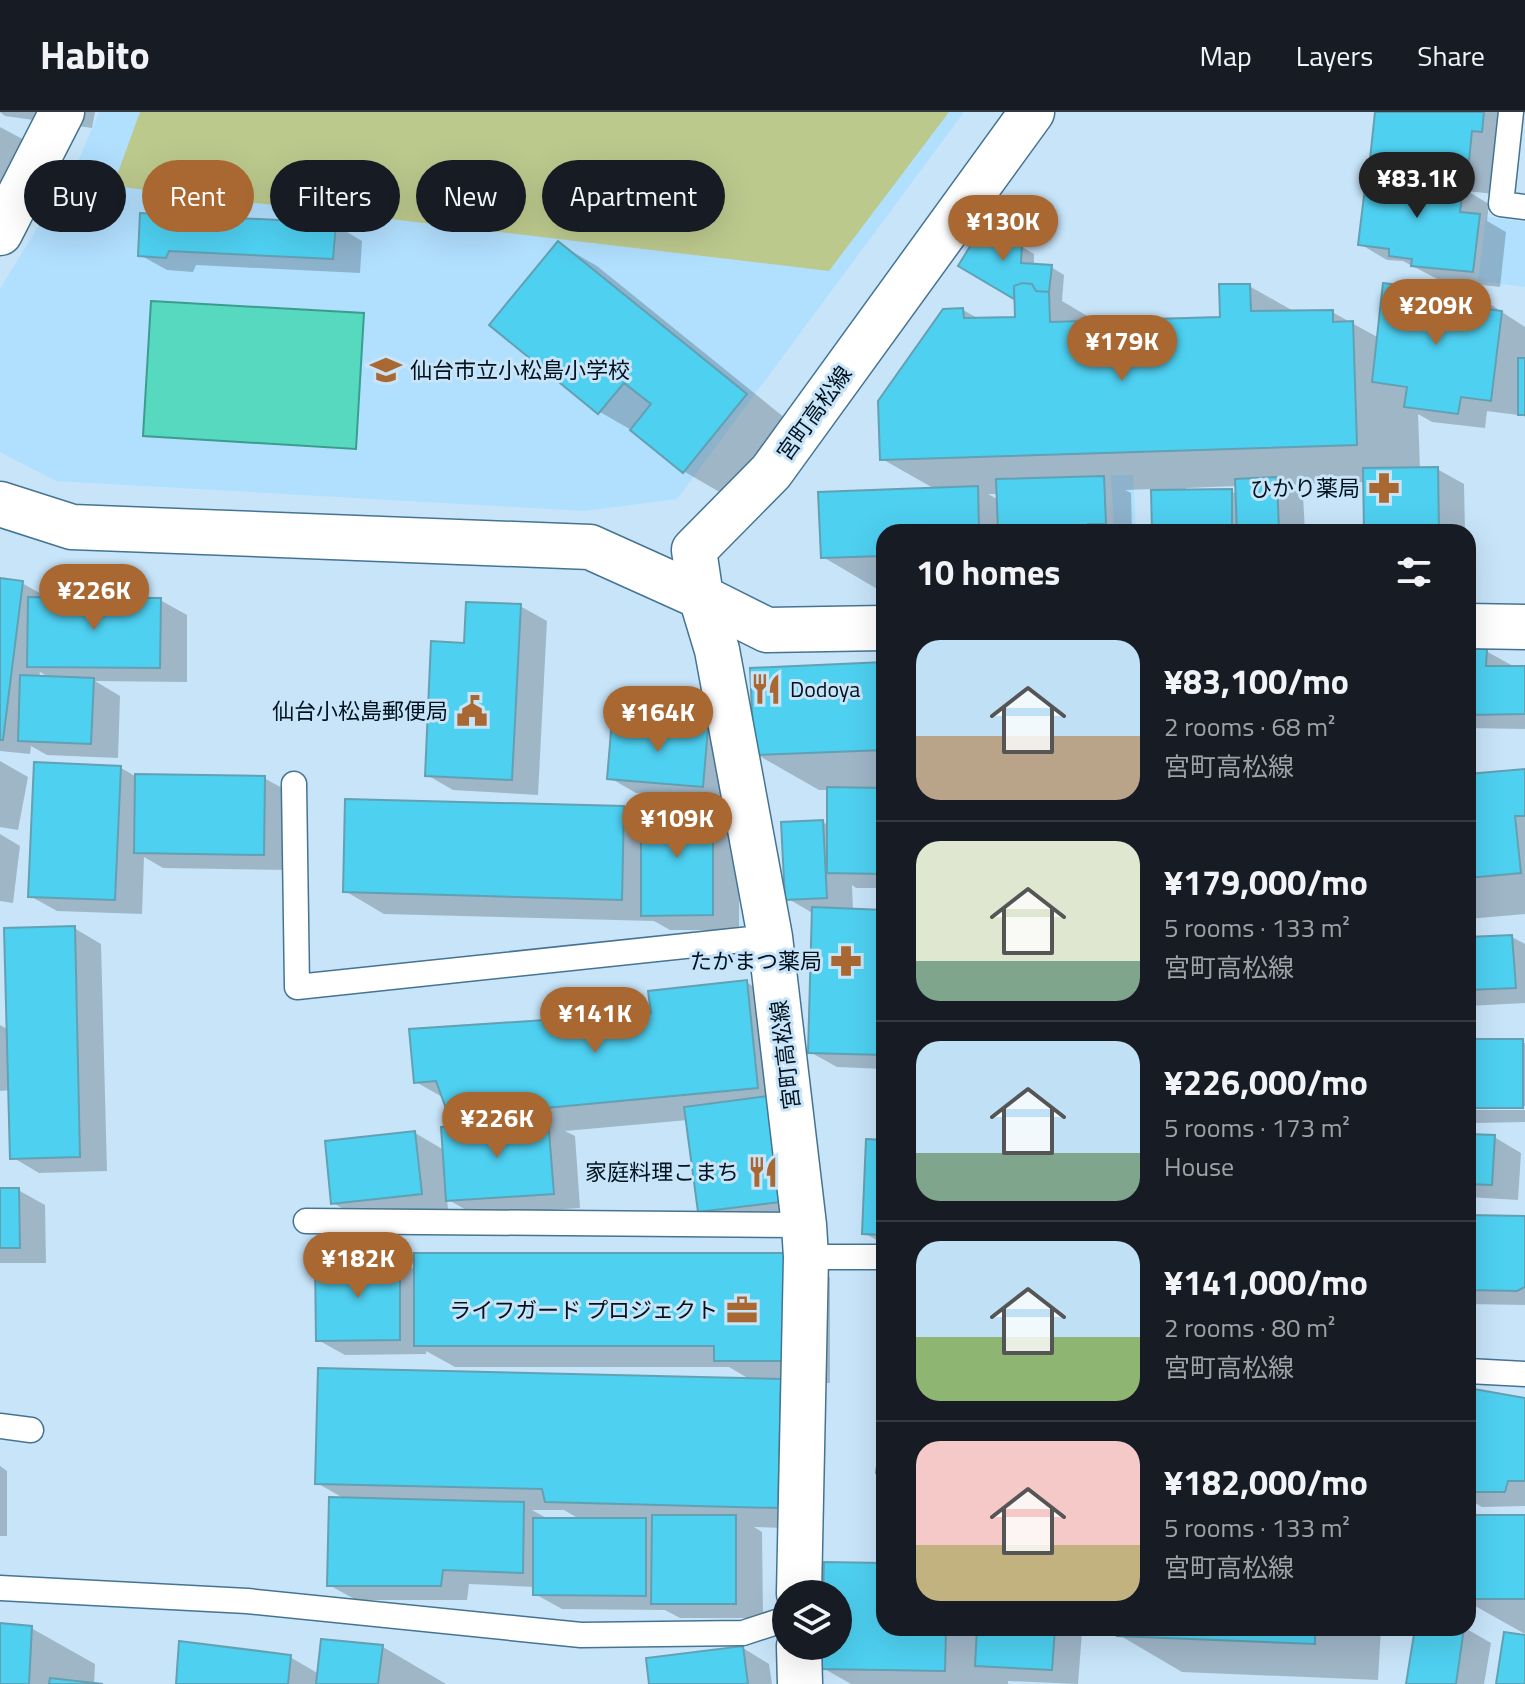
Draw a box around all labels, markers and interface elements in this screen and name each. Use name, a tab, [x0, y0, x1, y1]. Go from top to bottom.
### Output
text: Habito	[40, 26, 150, 84]
text: Map	[1199, 34, 1252, 77]
text: Layers	[1296, 34, 1373, 77]
text: Share	[1417, 34, 1485, 77]
pin: ¥83.1K	[1352, 152, 1482, 220]
text: ¥83.1K	[1377, 158, 1457, 197]
chip: Buy	[24, 160, 126, 232]
chip: Rent	[142, 160, 254, 232]
chip: Filters	[270, 160, 400, 232]
chip: New	[416, 160, 526, 232]
chip: Apartment	[542, 160, 725, 232]
pin: ¥130K	[947, 195, 1059, 263]
text: ¥130K	[966, 201, 1040, 240]
pin: ¥209K	[1380, 279, 1492, 347]
text: ¥209K	[1399, 285, 1473, 324]
pin: ¥179K	[1066, 315, 1178, 383]
text: ¥179K	[1085, 321, 1159, 360]
school or university icon: 仙台市立小松島小学校	[369, 353, 403, 387]
place label: 仙台市立小松島小学校	[410, 353, 630, 387]
street label: 宮町高松線	[768, 359, 860, 467]
place label: ひかり薬局	[1250, 471, 1360, 505]
pharmacy icon: ひかり薬局	[1367, 471, 1401, 505]
text: 10 homes	[916, 546, 1060, 598]
icon: filters	[1392, 550, 1436, 594]
pin: ¥226K	[38, 564, 150, 632]
text: ¥226K	[57, 570, 131, 609]
text: ¥83,100/mo	[1164, 655, 1349, 707]
restaurant icon: Dodoya	[749, 672, 783, 706]
place label: Dodoya	[790, 672, 860, 706]
icon: home	[980, 672, 1076, 768]
pin: ¥164K	[602, 686, 714, 754]
text: ¥164K	[621, 692, 695, 731]
place label: 仙台小松島郵便局	[272, 694, 448, 728]
public building icon: 仙台小松島郵便局	[455, 694, 489, 728]
text: 2 rooms · 68 m²	[1164, 707, 1335, 746]
text: 宮町高松線	[1164, 747, 1294, 786]
pin: ¥109K	[621, 792, 733, 860]
text: ¥109K	[640, 798, 714, 837]
text: ¥179,000/mo	[1164, 856, 1368, 908]
icon: home	[980, 873, 1076, 969]
text: 5 rooms · 133 m²	[1164, 908, 1350, 947]
place label: たかまつ薬局	[690, 944, 822, 978]
pharmacy icon: たかまつ薬局	[829, 944, 863, 978]
text: 宮町高松線	[1164, 948, 1294, 987]
pin: ¥141K	[539, 987, 651, 1055]
text: ¥141K	[558, 993, 632, 1032]
street label: 宮町高松線	[761, 998, 809, 1112]
text: ¥226,000/mo	[1164, 1056, 1368, 1108]
icon: home	[980, 1073, 1076, 1169]
pin: ¥226K	[441, 1092, 553, 1160]
text: ¥226K	[460, 1098, 534, 1137]
text: 5 rooms · 173 m²	[1164, 1108, 1350, 1147]
text: House	[1164, 1147, 1234, 1186]
place label: 家庭料理こまち	[585, 1155, 739, 1189]
restaurant icon: 家庭料理こまち	[746, 1155, 780, 1189]
pin: ¥182K	[302, 1232, 414, 1300]
text: ¥182K	[321, 1238, 395, 1277]
text: ¥141,000/mo	[1164, 1256, 1368, 1308]
icon: home	[980, 1273, 1076, 1369]
place label: ライフガード プロジェクト	[449, 1293, 718, 1327]
office icon: ライフガード プロジェクト	[725, 1293, 759, 1327]
text: 2 rooms · 80 m²	[1164, 1308, 1335, 1347]
text: 宮町高松線	[1164, 1348, 1294, 1387]
text: ¥182,000/mo	[1164, 1456, 1368, 1508]
icon: home	[980, 1473, 1076, 1569]
text: 5 rooms · 133 m²	[1164, 1508, 1350, 1547]
text: 宮町高松線	[1164, 1548, 1294, 1587]
map controls	[772, 1580, 852, 1660]
button: layers	[772, 1580, 852, 1660]

